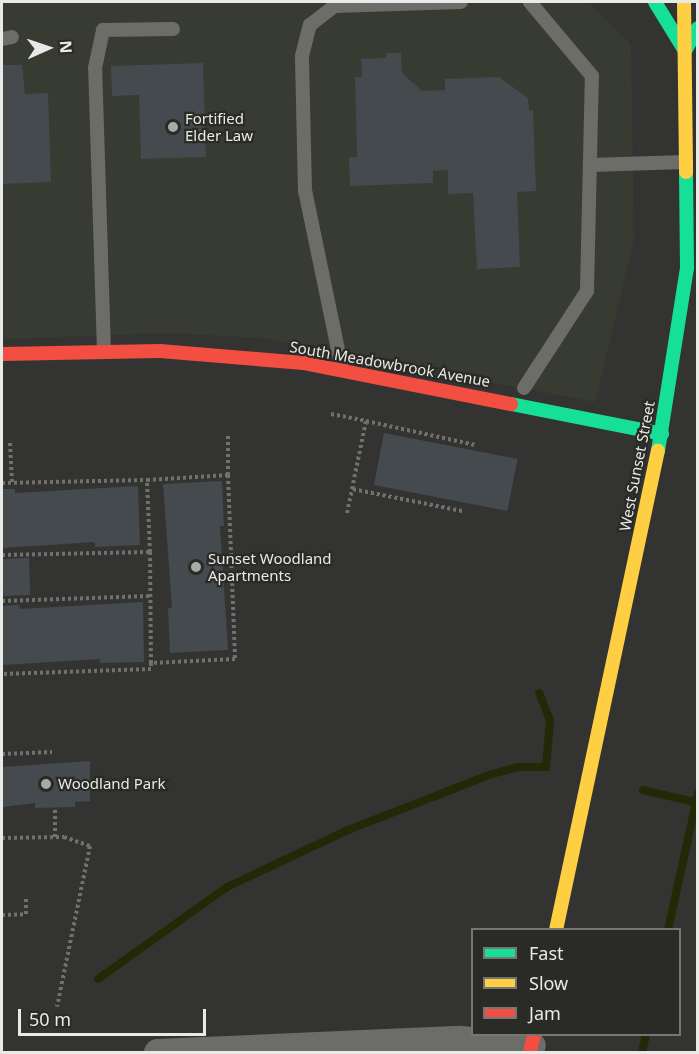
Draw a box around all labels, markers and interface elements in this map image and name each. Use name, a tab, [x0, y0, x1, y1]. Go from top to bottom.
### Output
north arrow	[18, 18, 78, 78]
text: N	[55, 40, 77, 54]
place label: Fortified Elder Law	[185, 109, 253, 144]
marker: Fortified Elder Law	[166, 120, 180, 134]
street label: South Meadowbrook Avenue	[288, 337, 492, 391]
street label: West Sunset Street	[616, 399, 658, 533]
place label: Sunset Woodland Apartments	[208, 549, 332, 584]
marker: Sunset Woodland Apartments	[189, 560, 203, 574]
place label: Woodland Park	[58, 775, 165, 793]
marker: Woodland Park	[39, 777, 53, 791]
legend	[471, 928, 681, 1036]
text: Fast	[529, 941, 564, 965]
text: Slow	[529, 971, 568, 995]
scale bar	[21, 997, 208, 1035]
text: Jam	[529, 1001, 561, 1025]
text: 50 m	[29, 1007, 71, 1031]

